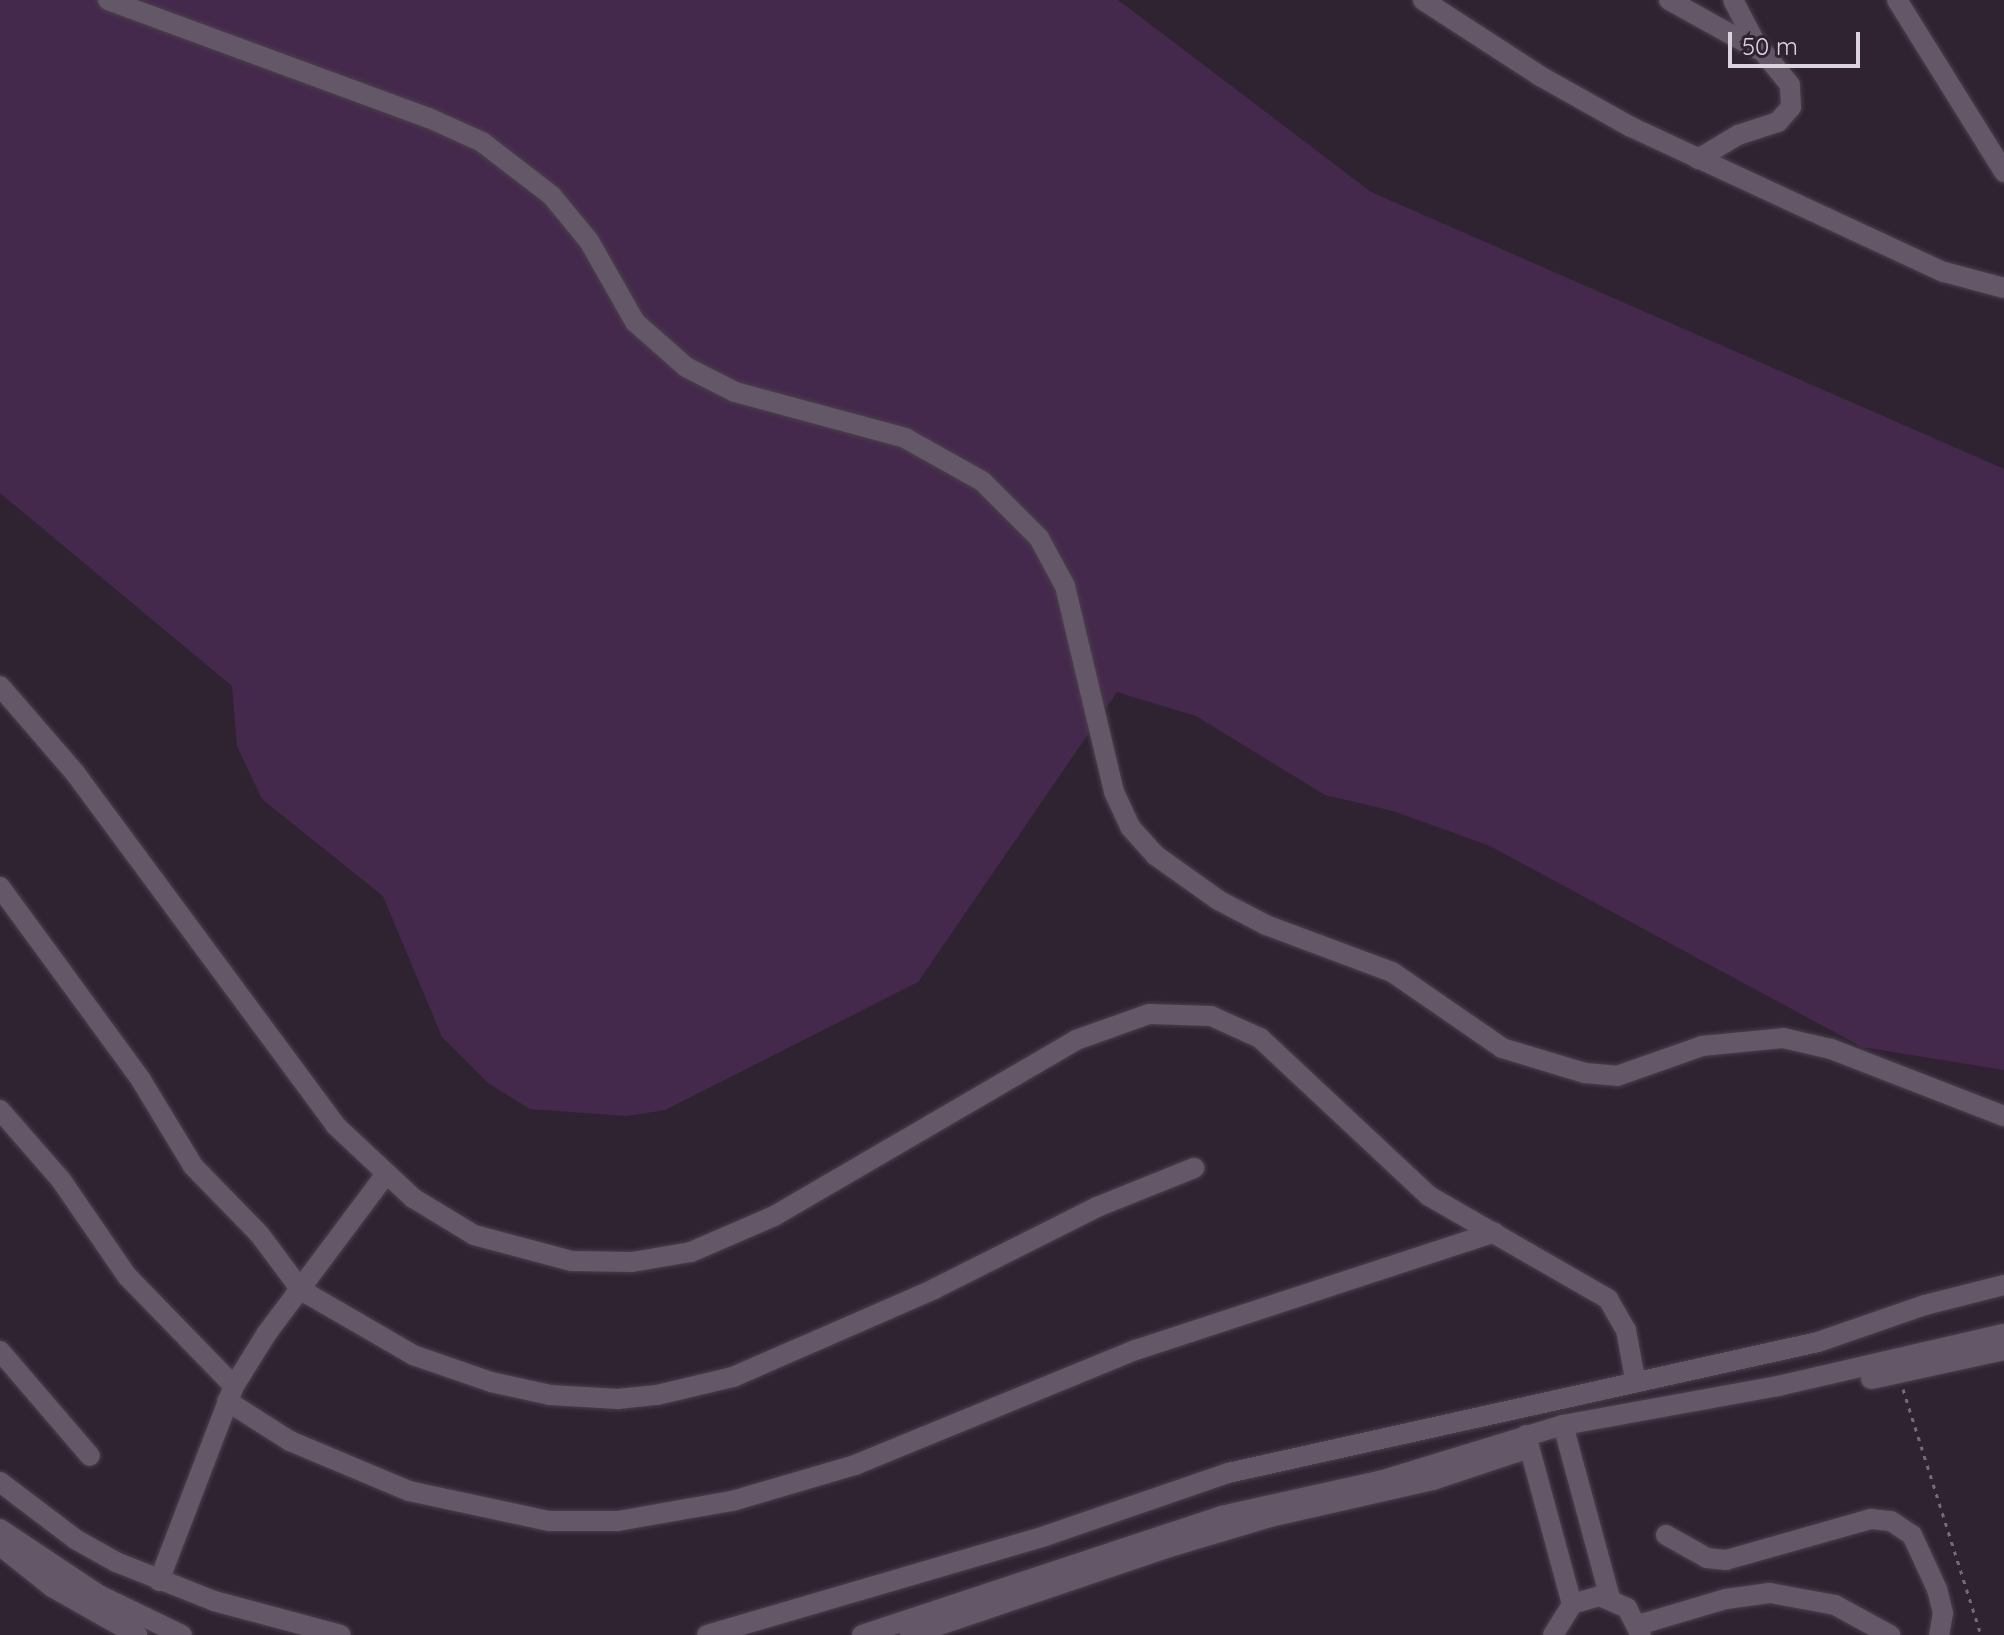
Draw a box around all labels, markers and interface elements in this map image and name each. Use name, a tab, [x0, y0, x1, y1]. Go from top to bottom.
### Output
scale bar	[1732, 16, 1864, 66]
text: 50 m	[1742, 31, 1798, 61]

